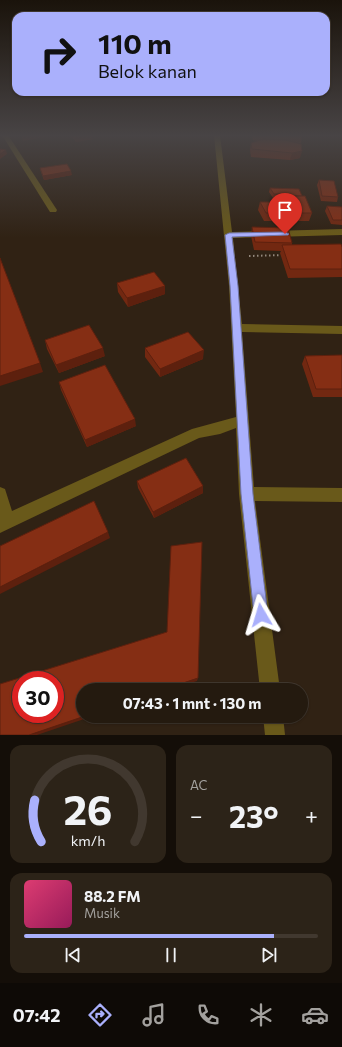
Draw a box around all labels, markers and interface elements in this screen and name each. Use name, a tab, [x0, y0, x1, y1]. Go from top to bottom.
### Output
text: 110 m	[98, 26, 172, 60]
icon: right	[32, 28, 84, 80]
text: Belok kanan	[98, 60, 197, 82]
pin	[268, 193, 302, 234]
icon: arrive	[274, 199, 296, 221]
position arrow	[240, 594, 282, 636]
speed limit sign: 30	[12, 671, 64, 723]
text: 07:43 · 1 mnt · 130 m	[123, 694, 261, 712]
text: AC	[190, 777, 208, 793]
text: 26	[63, 783, 113, 834]
text: 23°	[229, 797, 279, 834]
text: −	[190, 802, 203, 829]
text: +	[305, 802, 318, 829]
text: km/h	[71, 831, 105, 849]
text: 88.2 FM	[84, 887, 141, 905]
text: Musik	[84, 905, 120, 921]
icon: previous	[62, 944, 84, 966]
icon: pause	[160, 944, 182, 966]
icon: next	[258, 944, 280, 966]
icon: directions	[86, 1001, 114, 1029]
icon: music	[140, 1001, 168, 1029]
icon: phone	[194, 1001, 222, 1029]
icon: climate	[247, 1001, 275, 1029]
icon: car	[301, 1001, 329, 1029]
text: 07:42	[13, 1004, 60, 1026]

